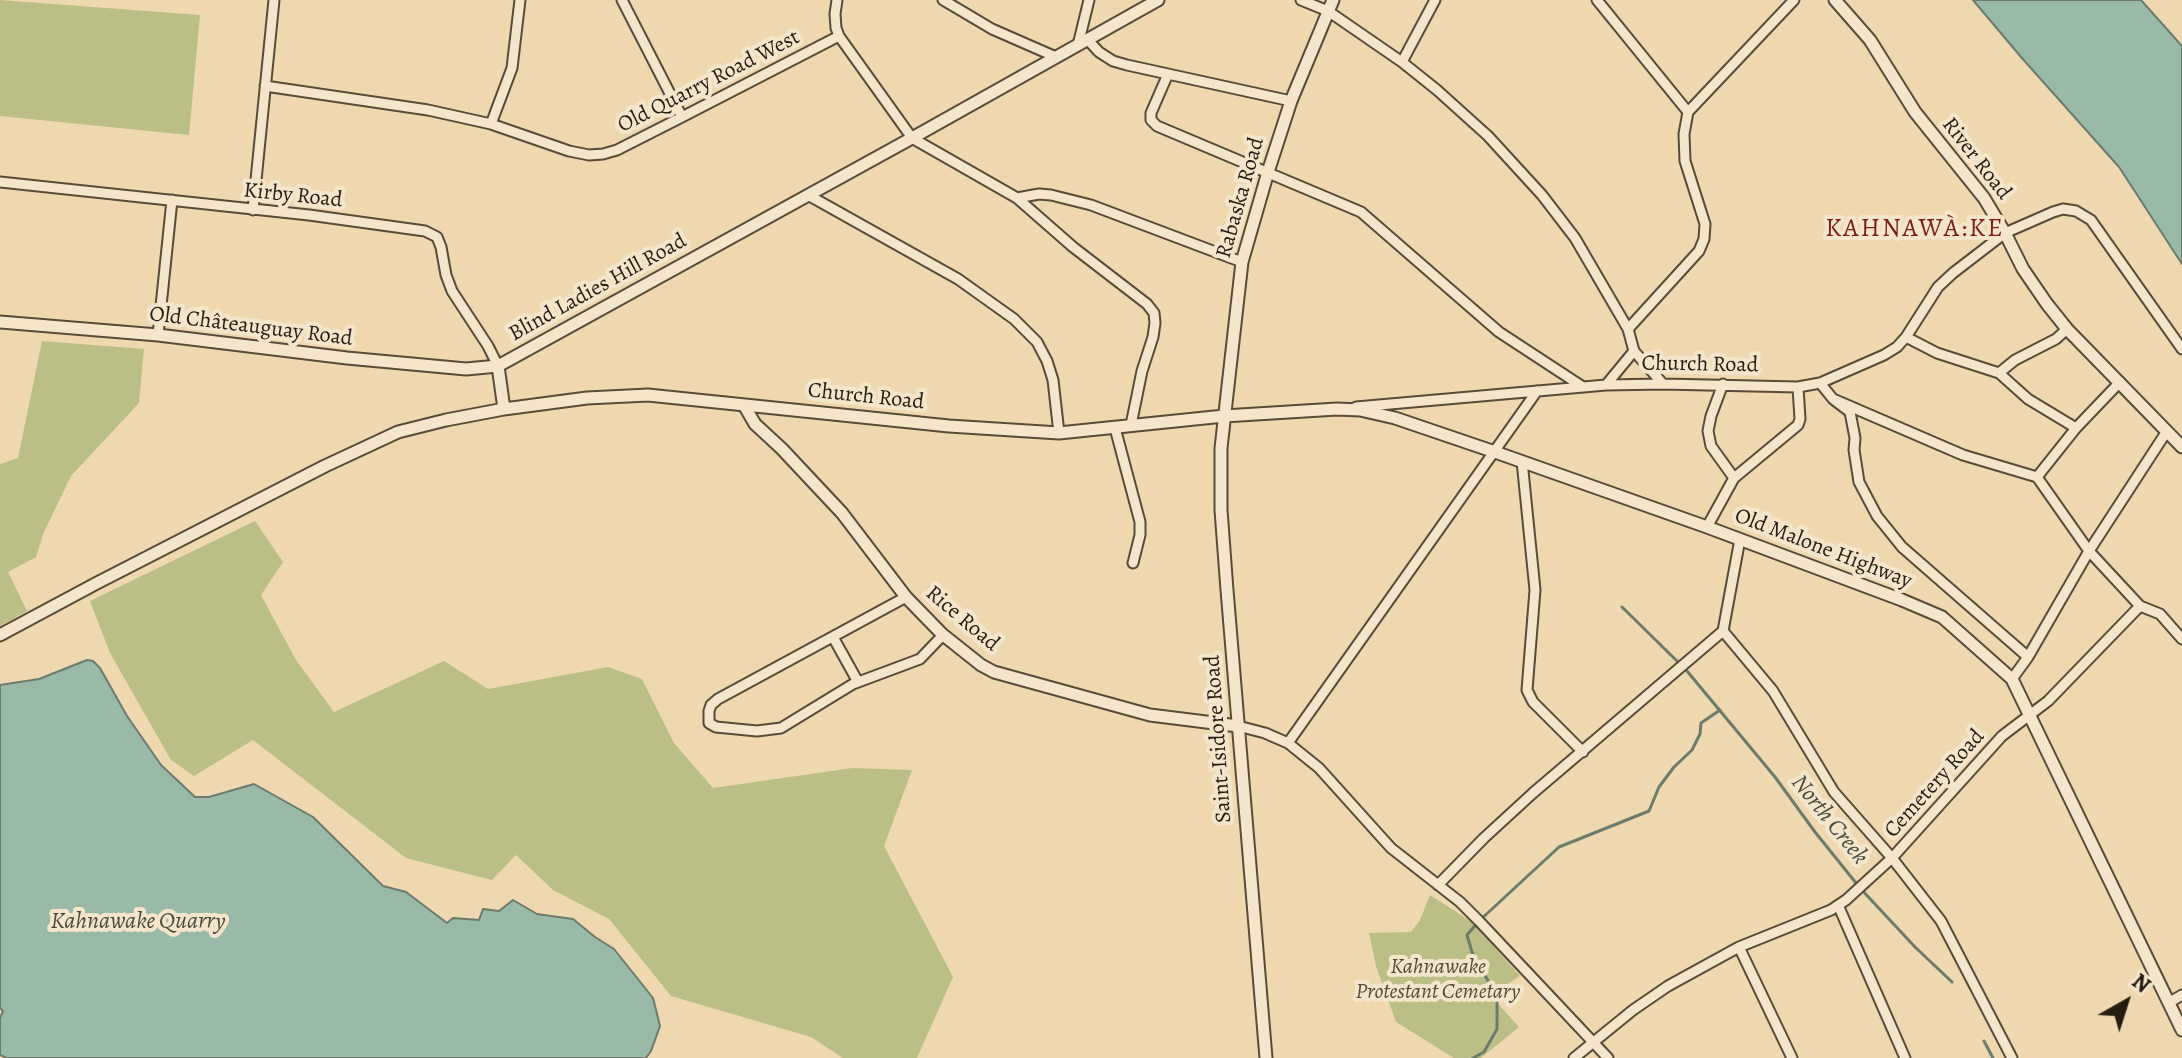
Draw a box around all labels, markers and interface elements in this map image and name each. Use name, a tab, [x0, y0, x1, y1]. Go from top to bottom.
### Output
street label: Old Quarry Road West	[614, 25, 804, 139]
street label: River Road	[1936, 113, 2016, 205]
street label: Rabaska Road	[1211, 135, 1271, 261]
street label: Kirby Road	[242, 178, 344, 214]
district label: KAHNAWÀ:KE	[1825, 214, 2005, 246]
street label: Blind Ladies Hill Road	[505, 228, 691, 348]
street label: Old Châteauguay Road	[148, 301, 354, 353]
street label: Church Road	[1641, 351, 1759, 379]
street label: Church Road	[807, 378, 925, 416]
street label: Old Malone Highway	[1731, 503, 1915, 595]
street label: Rice Road	[920, 580, 1004, 658]
street label: Saint-Isidore Road	[1200, 654, 1238, 824]
street label: Cemetery Road	[1879, 724, 1991, 844]
water label: North Creek	[1784, 769, 1874, 871]
water label: Kahnawake Quarry	[51, 908, 225, 936]
park label: Kahnawake Protestant Cemetary	[1356, 955, 1520, 1006]
north arrow	[2086, 962, 2166, 1042]
text: N	[2125, 967, 2157, 1000]

